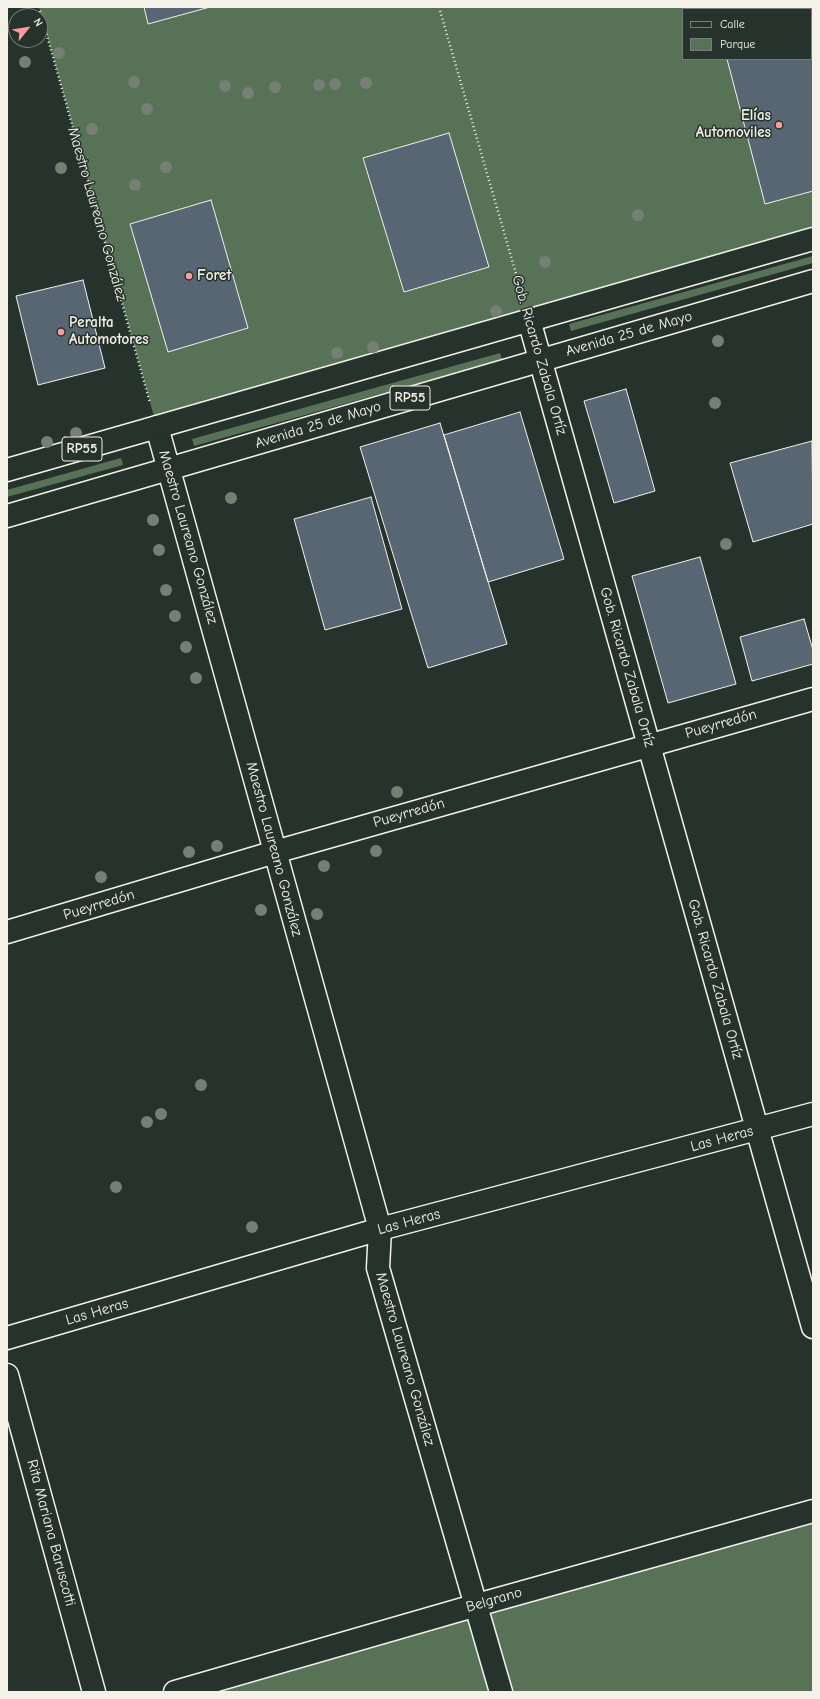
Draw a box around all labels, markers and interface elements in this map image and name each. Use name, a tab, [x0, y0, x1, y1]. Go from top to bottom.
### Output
north arrow	[8, 8, 48, 48]
legend	[682, 8, 812, 60]
text: N	[31, 16, 45, 29]
text: Calle	[720, 17, 745, 31]
text: Parque	[720, 37, 755, 51]
place label: Elías Automoviles	[696, 107, 771, 142]
marker: Elías Automoviles	[774, 120, 784, 130]
street label: Maestro Laureano González	[64, 125, 130, 303]
place label: Foret	[197, 267, 231, 285]
marker: Foret	[184, 271, 194, 281]
street label: Gob. Ricardo Zabala Ortíz	[508, 273, 570, 437]
street label: Avenida 25 de Mayo	[564, 307, 694, 361]
place label: Peralta Automotores	[69, 314, 149, 349]
marker: Peralta Automotores	[56, 327, 66, 337]
road number: RP55	[390, 386, 430, 410]
street label: Avenida 25 de Mayo	[253, 397, 383, 453]
road number: RP55	[62, 437, 102, 461]
street label: Maestro Laureano González	[155, 448, 221, 626]
street label: Gob. Ricardo Zabala Ortíz	[596, 585, 658, 749]
street label: Pueyrredón	[683, 705, 759, 743]
street label: Maestro Laureano González	[242, 760, 306, 938]
street label: Pueyrredón	[371, 794, 447, 832]
street label: Pueyrredón	[61, 886, 137, 924]
street label: Gob. Ricardo Zabala Ortíz	[684, 897, 746, 1061]
street label: Las Heras	[689, 1122, 755, 1156]
street label: Las Heras	[376, 1205, 442, 1239]
street label: Maestro Laureano González	[372, 1270, 438, 1448]
street label: Las Heras	[64, 1294, 130, 1330]
street label: Rita Mariana Baruscotti	[23, 1458, 79, 1608]
street label: Belgrano	[464, 1583, 524, 1617]

